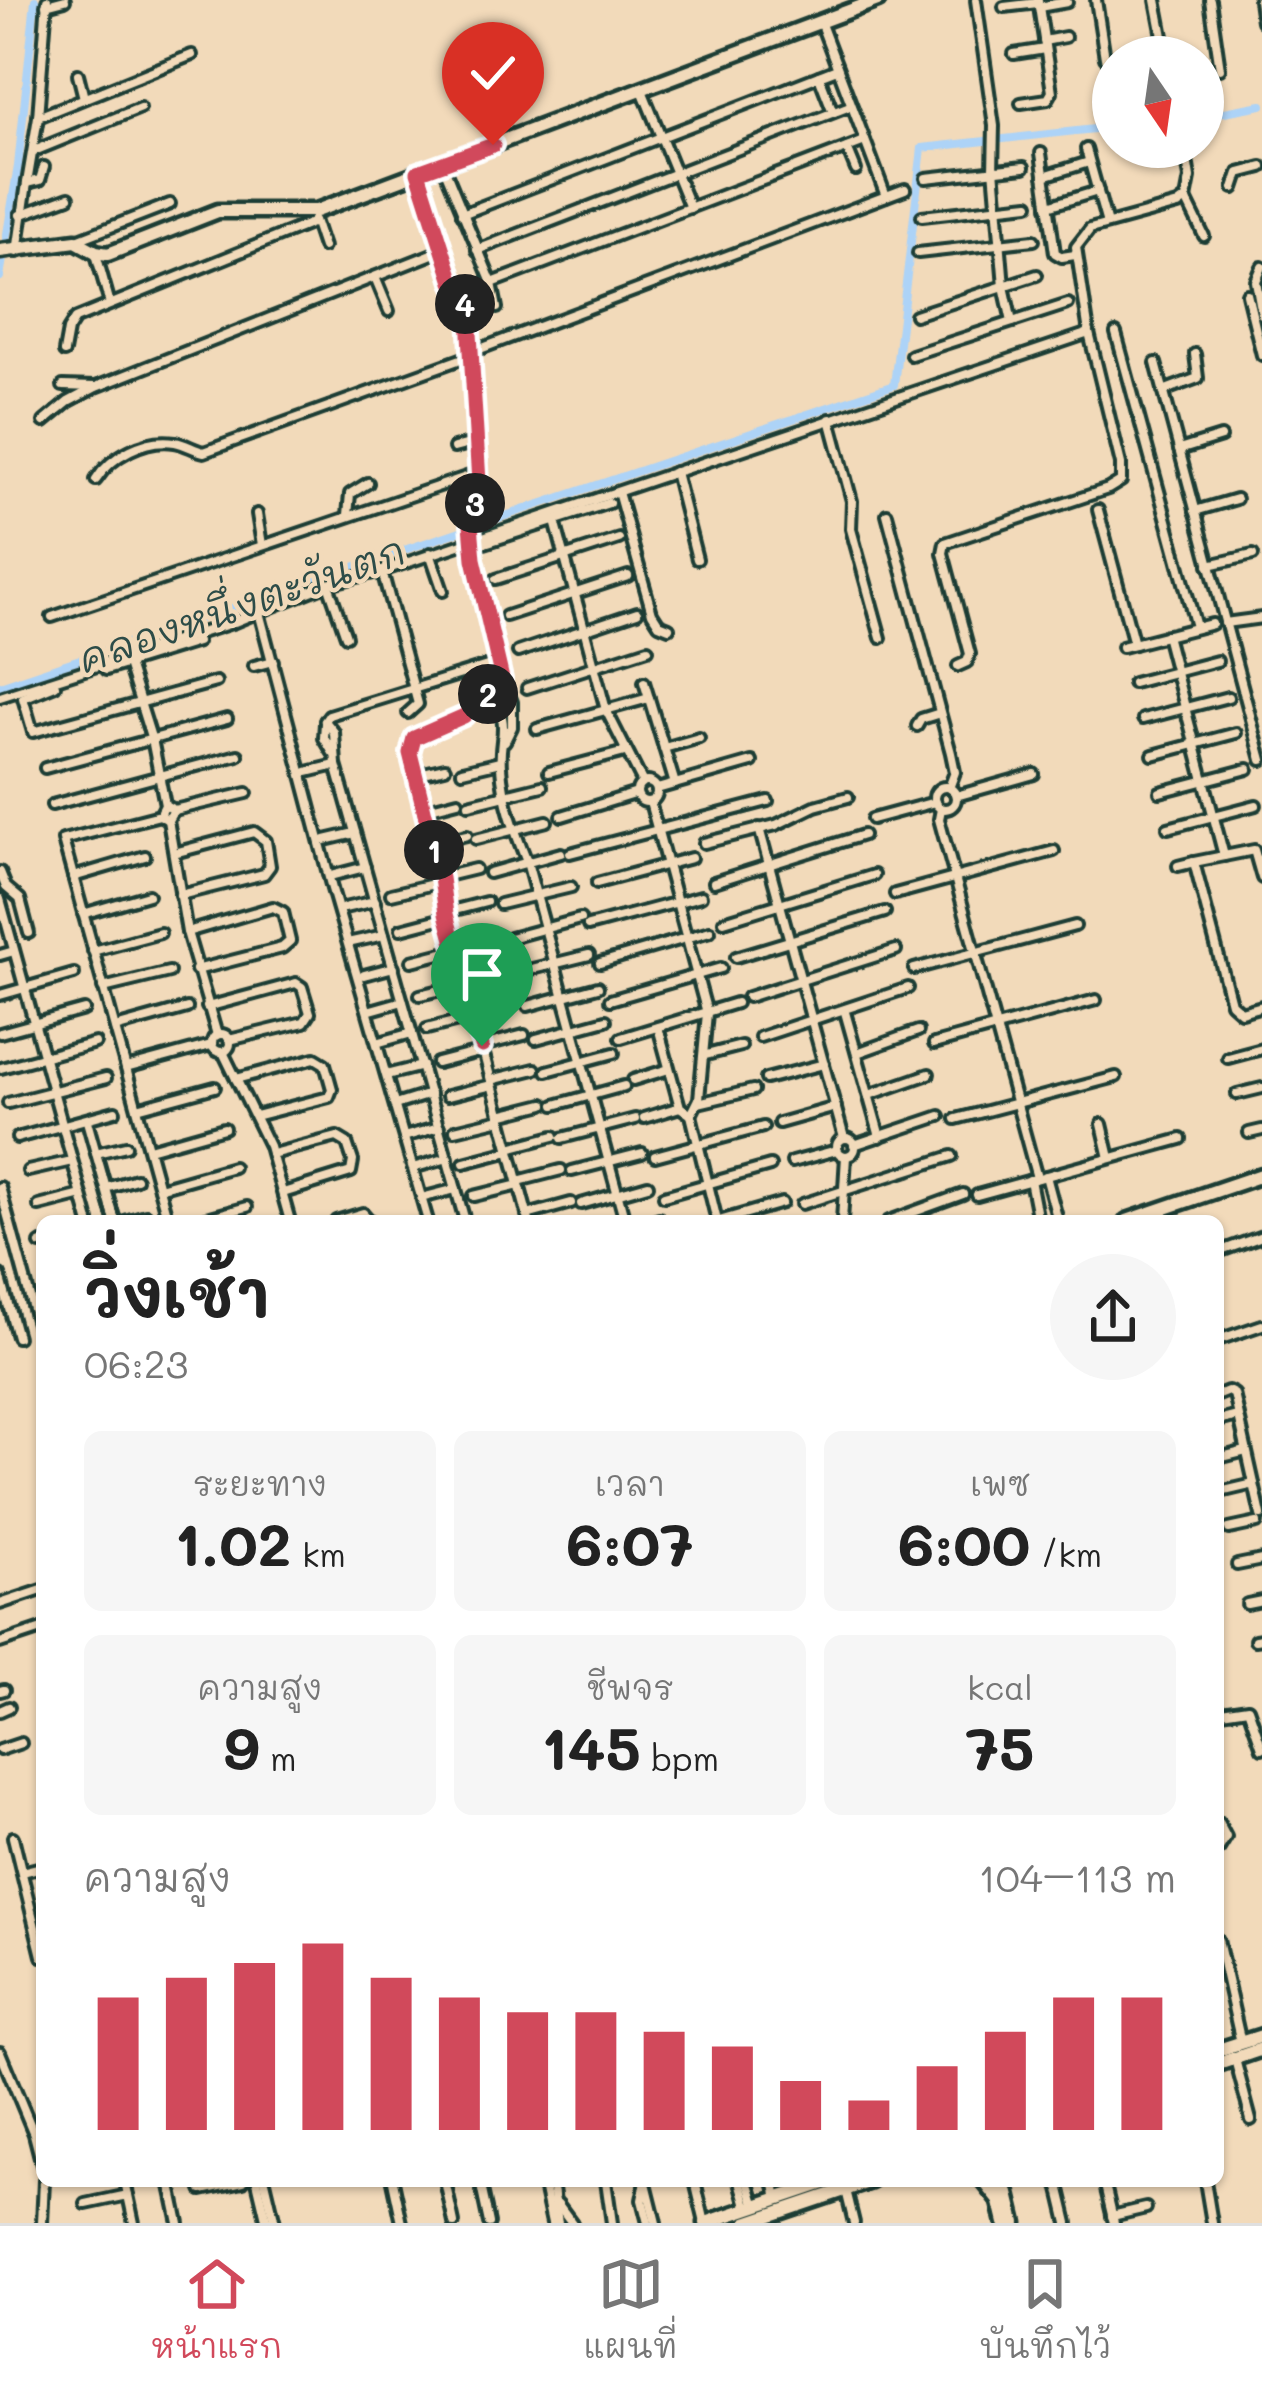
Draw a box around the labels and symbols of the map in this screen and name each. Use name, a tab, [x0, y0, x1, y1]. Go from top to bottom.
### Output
pin	[442, 22, 544, 145]
north arrow	[1092, 36, 1224, 168]
pin: 4	[435, 274, 495, 334]
pin: 3	[445, 473, 505, 533]
water label: คลองหนึ่งตะวันตก	[68, 515, 412, 683]
pin: 2	[458, 664, 518, 724]
pin: 1	[404, 820, 464, 880]
pin	[431, 923, 533, 1046]

